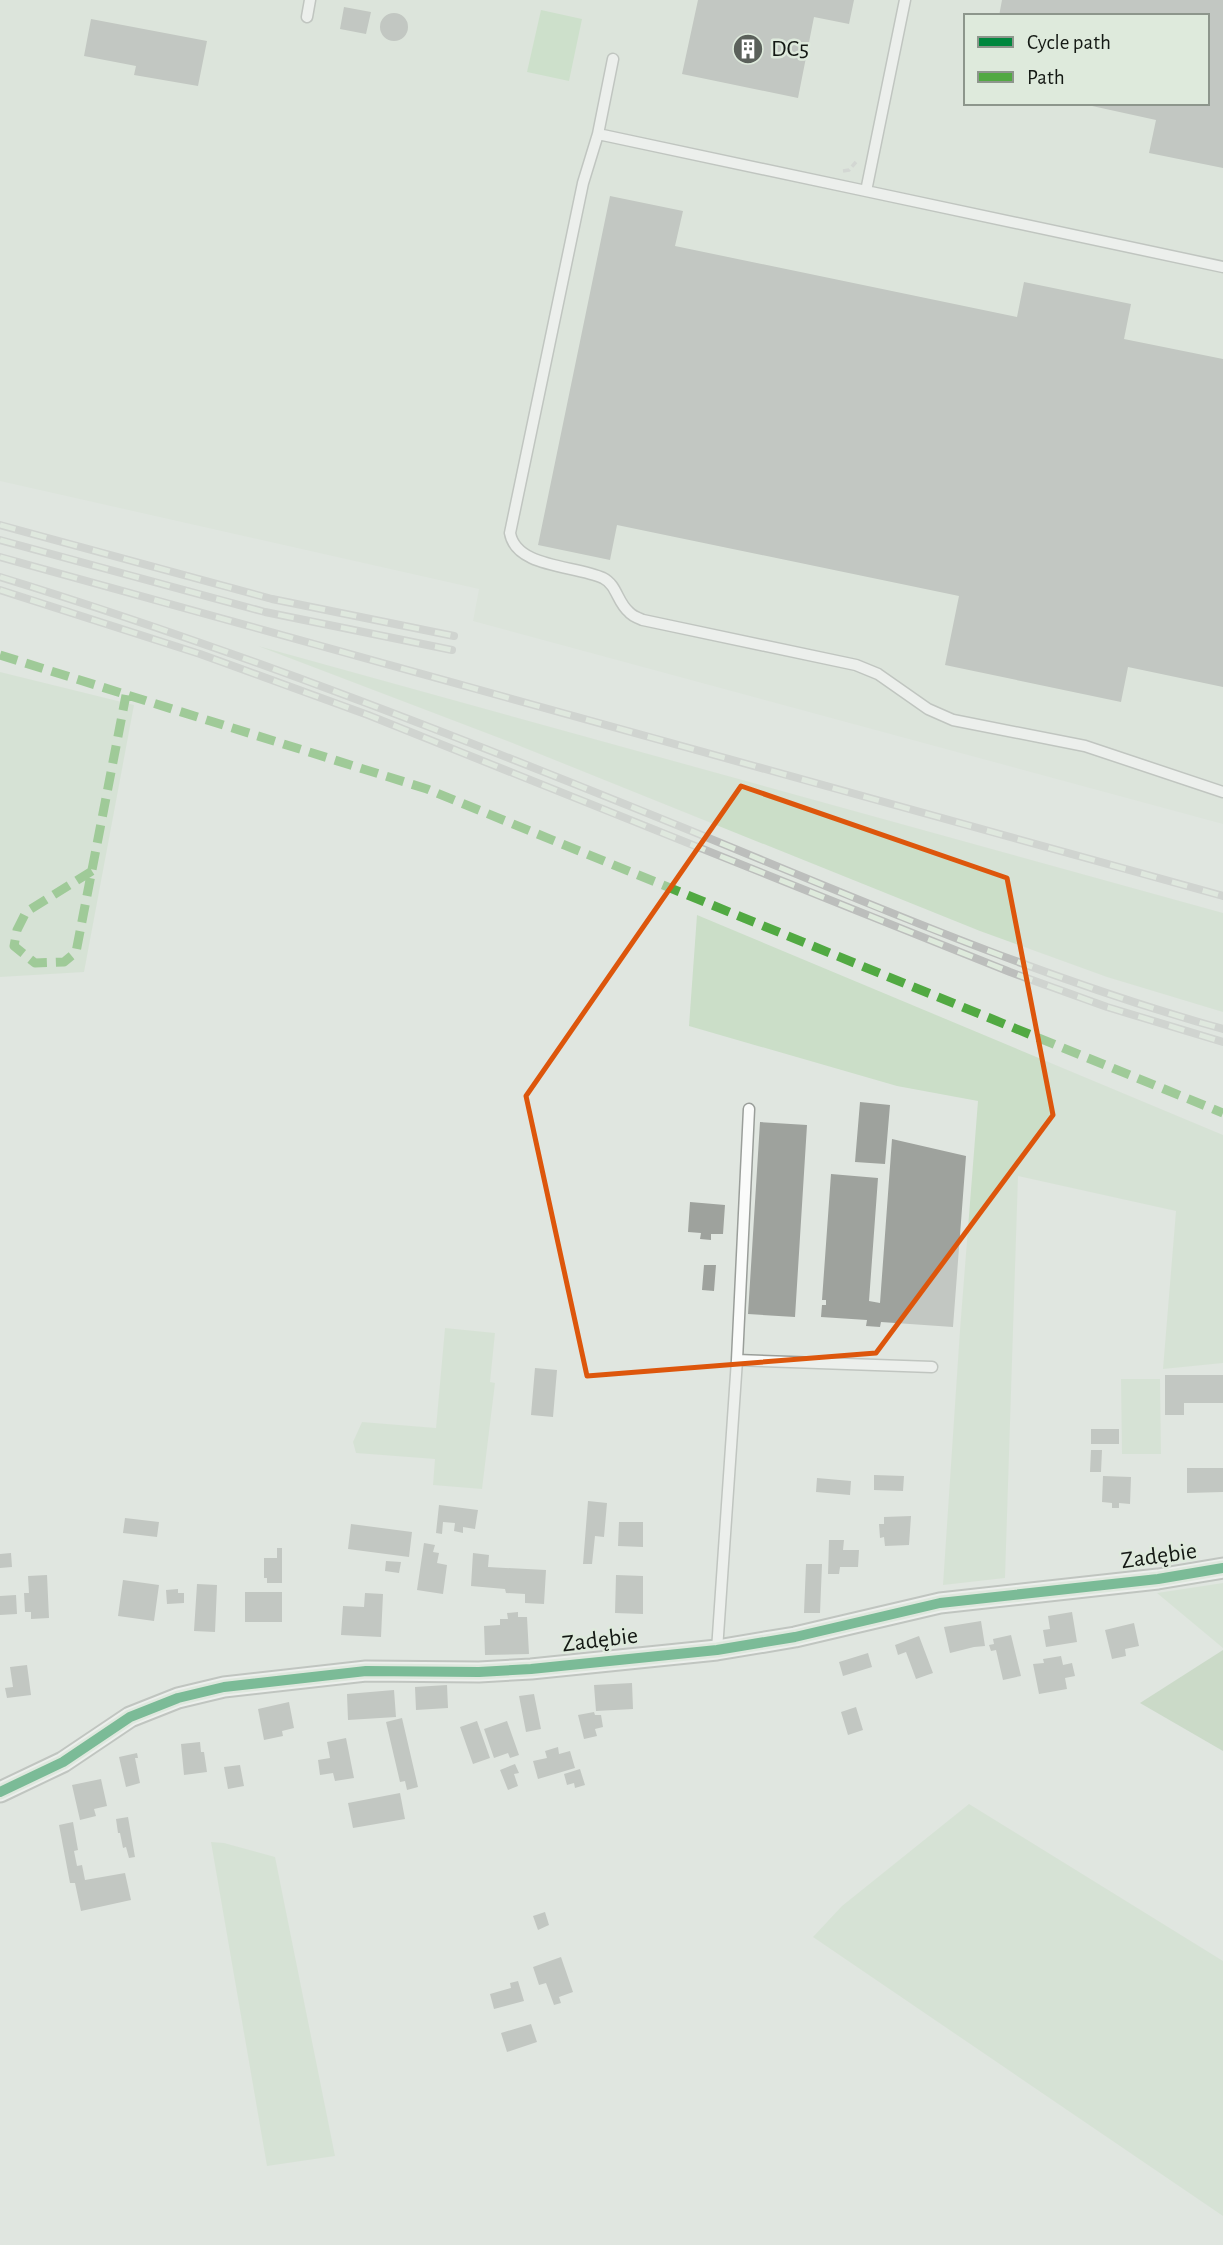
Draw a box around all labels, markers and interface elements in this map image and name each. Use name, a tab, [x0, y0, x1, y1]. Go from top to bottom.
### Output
legend	[964, 14, 1209, 105]
building icon: DC5	[731, 32, 765, 66]
text: Cycle path	[1027, 32, 1111, 53]
place label: DC5	[771, 37, 809, 61]
text: Path	[1027, 67, 1065, 88]
street label: Zadębie	[1119, 1539, 1199, 1573]
street label: Zadębie	[561, 1623, 639, 1657]

